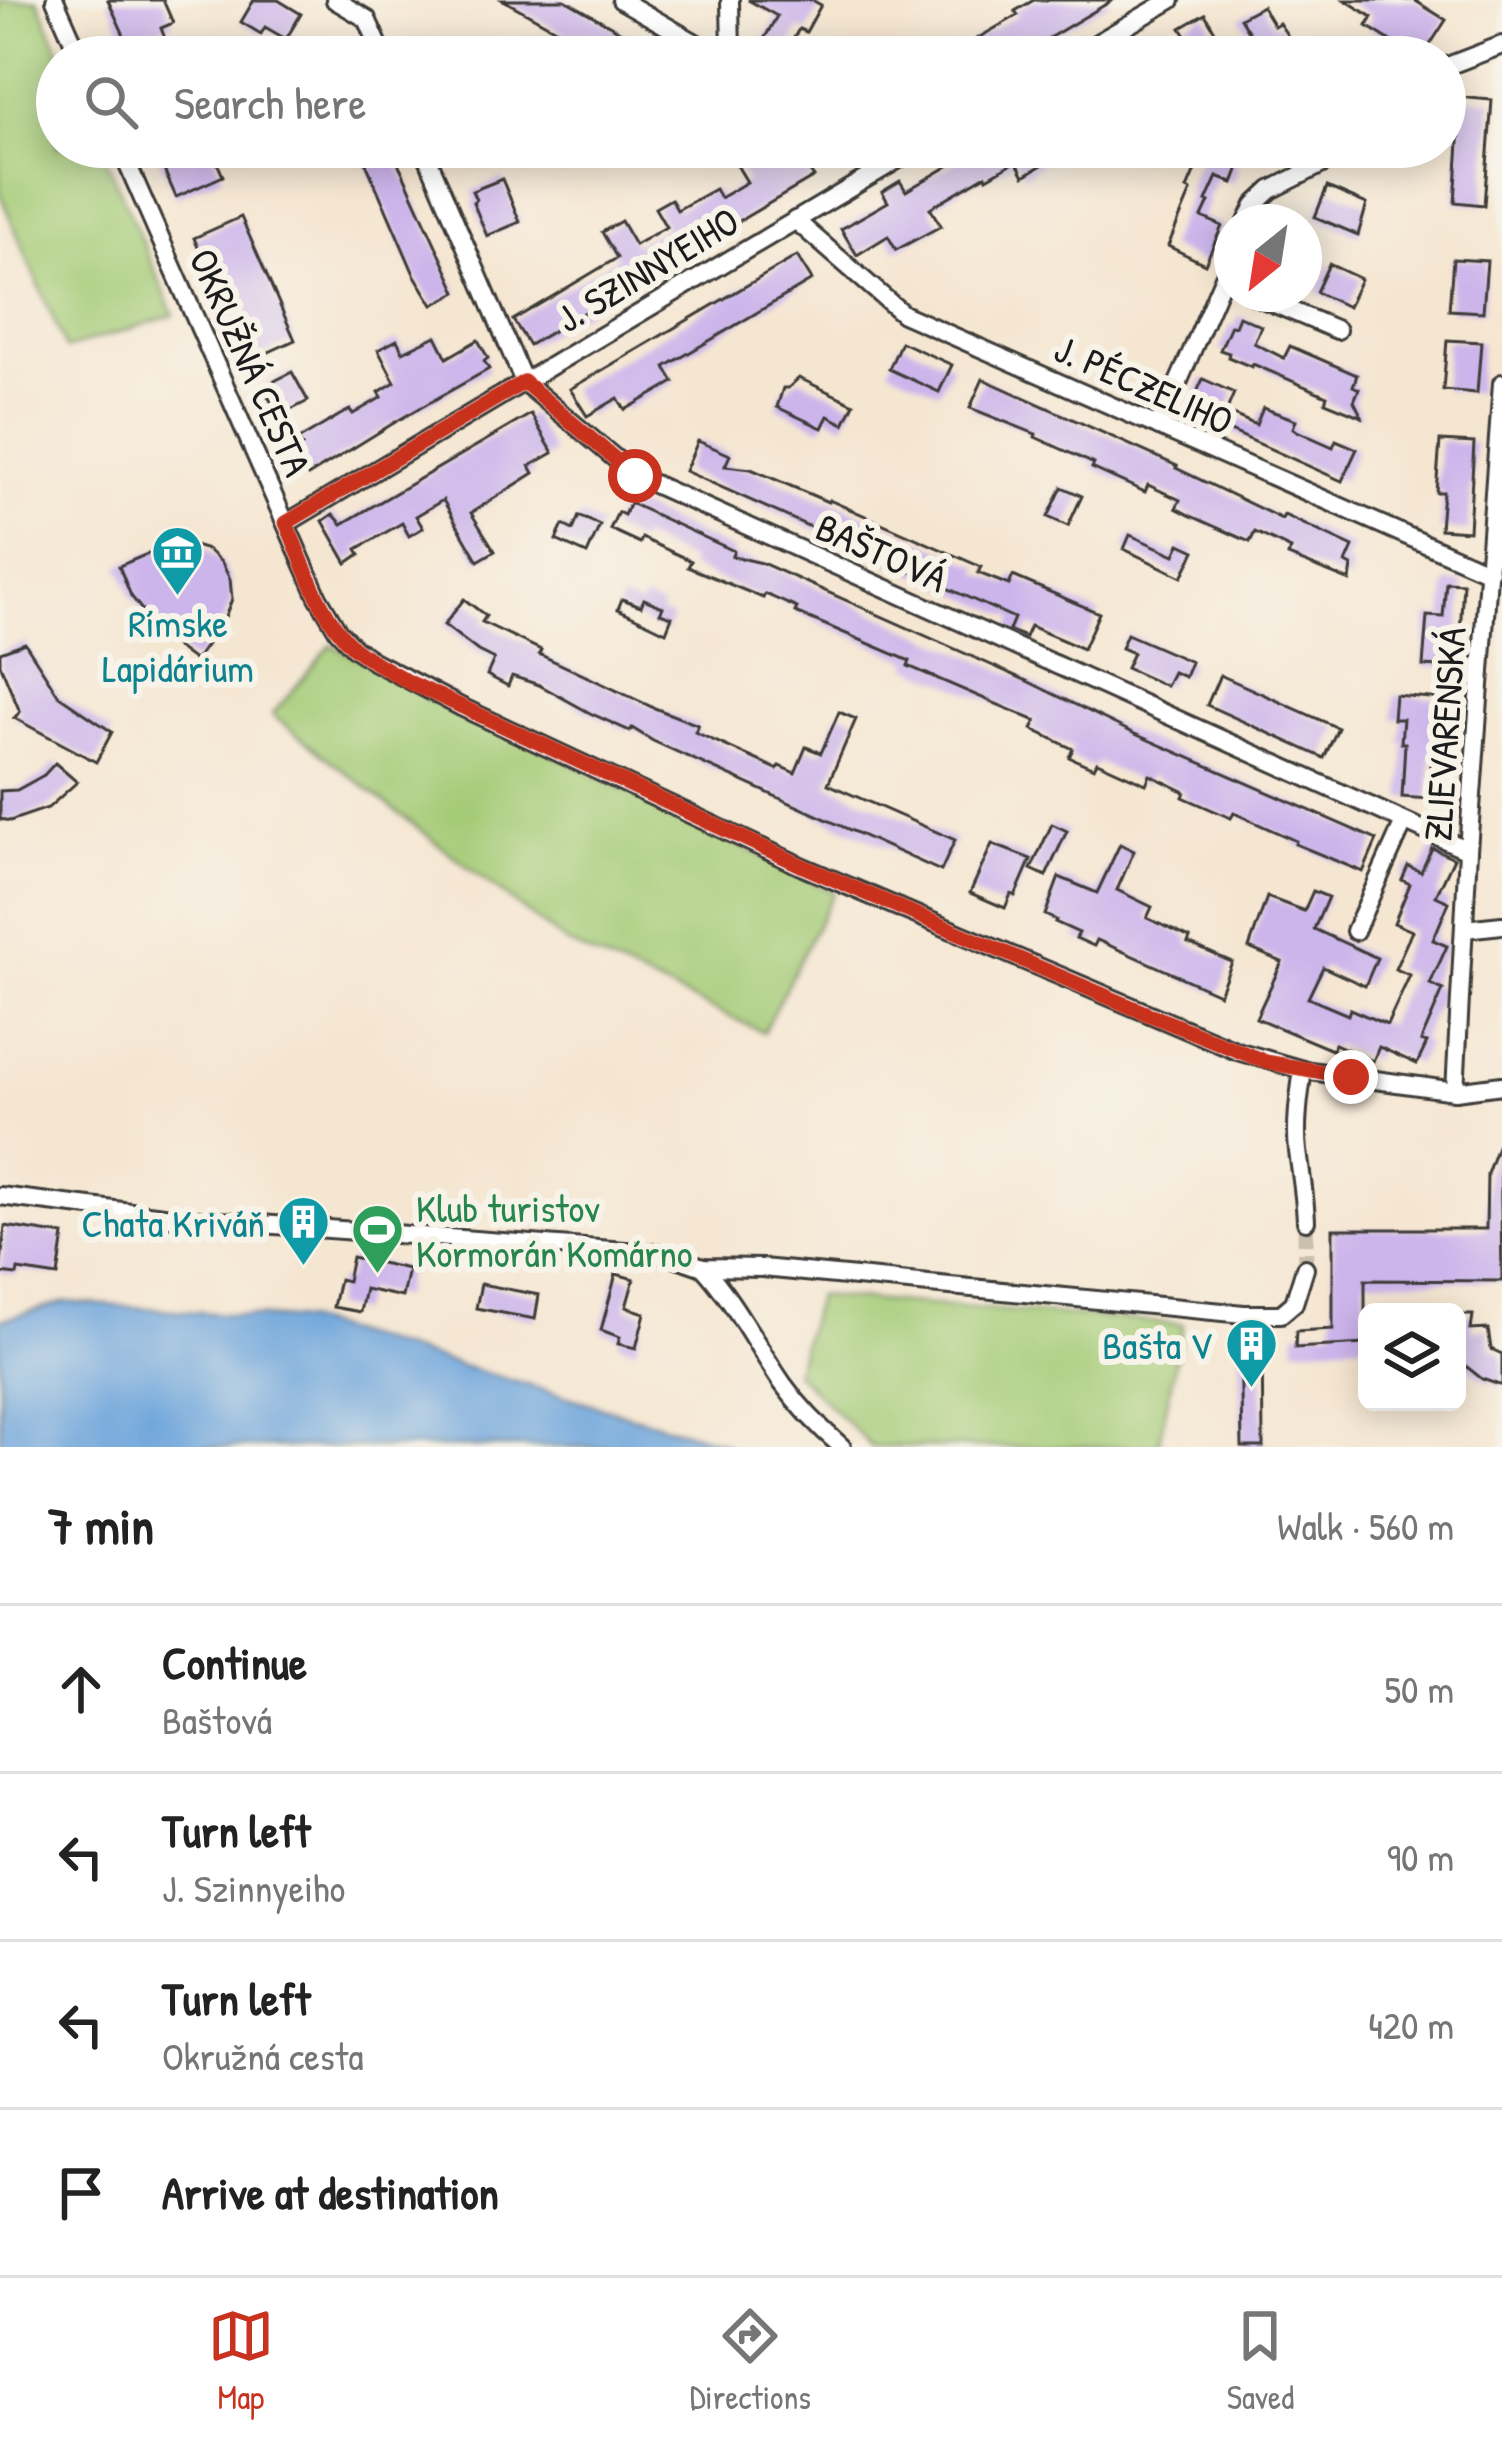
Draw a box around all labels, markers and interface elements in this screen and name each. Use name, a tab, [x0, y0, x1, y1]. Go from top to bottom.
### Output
search box	[36, 36, 1466, 168]
icon: search	[78, 69, 144, 135]
text: Search here	[174, 72, 366, 133]
street label: J. SZINNYEIHO	[546, 194, 748, 344]
north arrow	[1214, 204, 1322, 312]
street label: OKRUŽNÁ CESTA	[177, 240, 325, 484]
street label: J. PÉCZELIHO	[1047, 321, 1241, 447]
route start	[608, 449, 662, 503]
street label: BAŠTOVÁ	[808, 500, 956, 604]
museum icon: Rímske Lapidárium	[150, 524, 206, 598]
place label: Rímske Lapidárium	[102, 596, 254, 694]
street label: ZLIEVARENSKÁ	[1410, 625, 1478, 843]
route end	[1324, 1050, 1378, 1104]
place label: Klub turistov Kormorán Komárno	[416, 1181, 693, 1279]
building icon: Chata Kriváň	[276, 1194, 332, 1268]
place label: Chata Kriváň	[82, 1196, 265, 1249]
sports icon: Klub turistov Kormorán Komárno	[349, 1201, 405, 1275]
map controls	[1358, 1303, 1466, 1411]
button: layers	[1358, 1303, 1466, 1411]
building icon: Bašta V	[1223, 1316, 1279, 1390]
place label: Bašta V	[1102, 1318, 1212, 1371]
text: 7 min	[48, 1491, 154, 1560]
text: Walk · 560 m	[1277, 1499, 1454, 1552]
text: Continue	[162, 1632, 307, 1693]
icon: ahead	[48, 1656, 114, 1722]
text: 50 m	[1385, 1662, 1454, 1715]
text: Baštová	[162, 1693, 272, 1746]
text: Turn left	[162, 1800, 311, 1861]
icon: left	[48, 1824, 114, 1890]
text: 90 m	[1387, 1830, 1454, 1883]
text: J. Szinnyeiho	[162, 1861, 345, 1914]
text: Turn left	[162, 1968, 311, 2029]
icon: left	[48, 1992, 114, 2058]
text: 420 m	[1368, 1998, 1454, 2051]
text: Okružná cesta	[162, 2029, 363, 2082]
icon: arrive	[48, 2160, 114, 2226]
text: Arrive at destination	[162, 2162, 499, 2223]
tab: Map	[208, 2303, 274, 2419]
tab: Directions	[690, 2303, 811, 2419]
tab: Saved	[1227, 2303, 1294, 2419]

